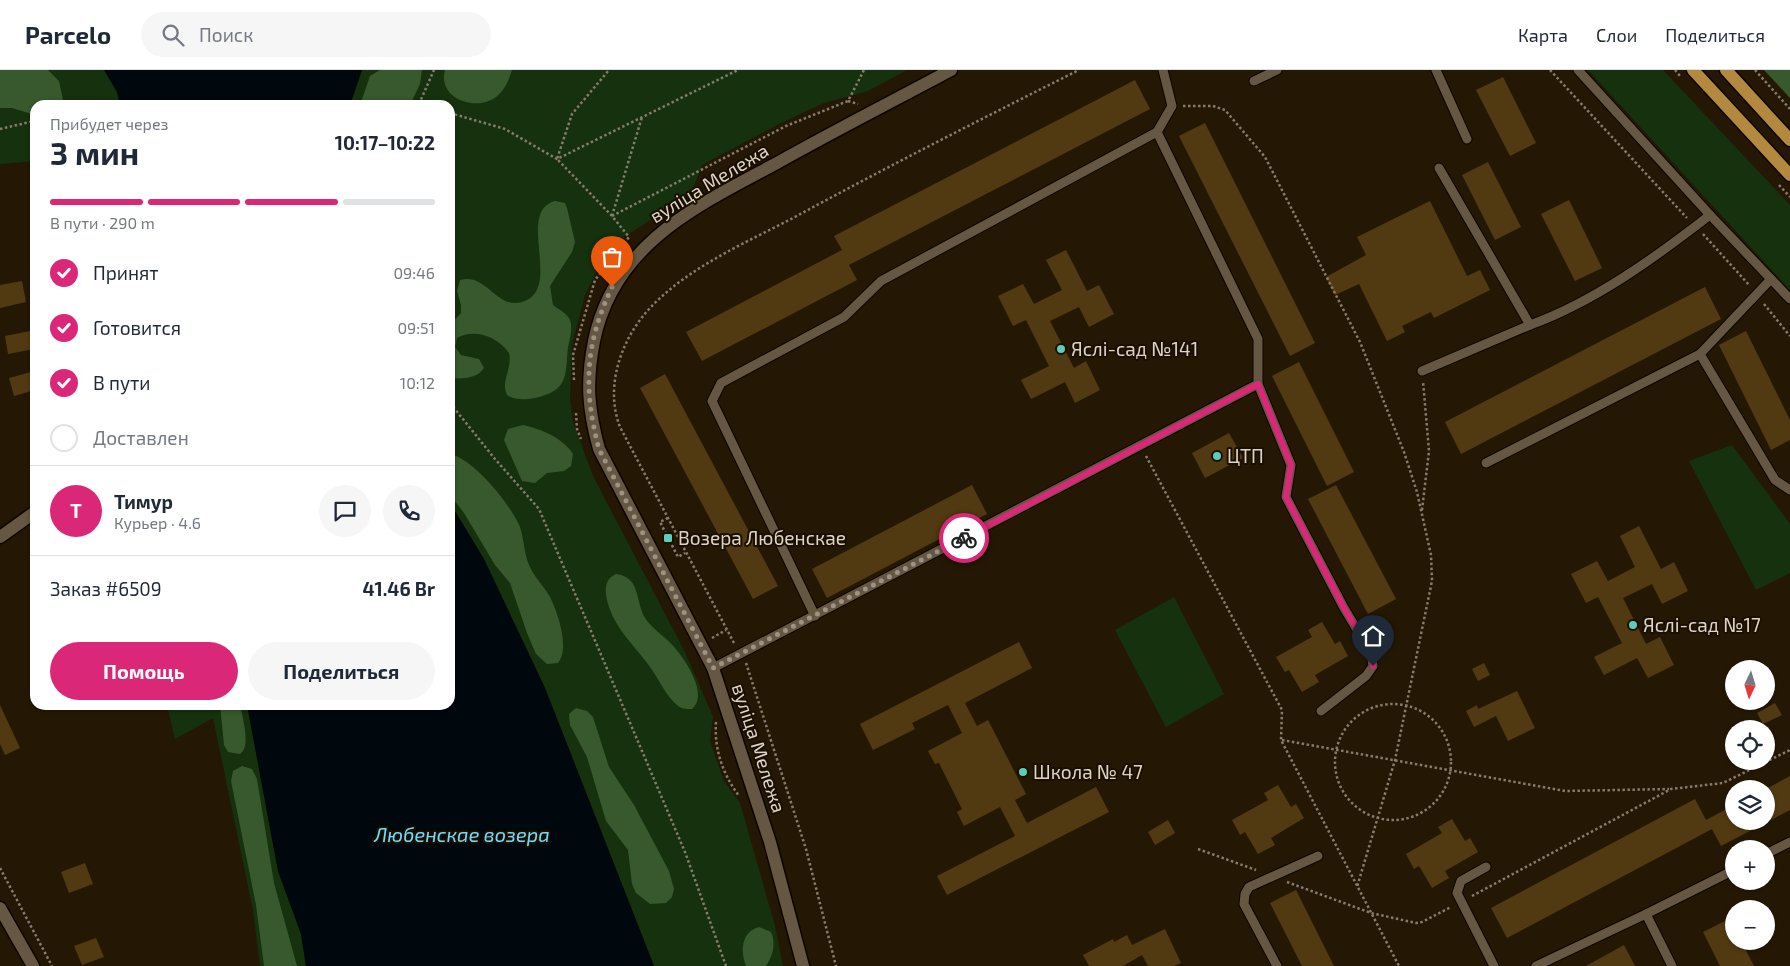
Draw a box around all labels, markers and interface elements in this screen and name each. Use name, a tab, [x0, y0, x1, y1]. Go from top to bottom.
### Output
search box	[141, 12, 491, 57]
text: Parcelo	[25, 20, 111, 49]
icon: search	[159, 21, 187, 49]
text: Поиск	[199, 23, 253, 46]
text: Карта	[1518, 24, 1568, 46]
text: Слои	[1596, 24, 1637, 46]
text: Поделиться	[1665, 24, 1765, 46]
text: Прибудет через	[50, 114, 168, 133]
text: 10:17–10:22	[335, 131, 435, 154]
text: 3 мин	[50, 133, 139, 171]
street label: вуліца Мележа	[645, 138, 773, 228]
text: В пути · 290 m	[50, 213, 155, 232]
pin	[591, 236, 633, 287]
icon: bag	[598, 243, 626, 271]
icon: check	[50, 259, 78, 287]
text: Принят	[93, 261, 159, 284]
text: 09:46	[393, 263, 435, 282]
icon: check	[50, 314, 78, 342]
text: Готовится	[93, 316, 181, 339]
text: 09:51	[397, 318, 435, 337]
place label: Яслі-сад №141	[1071, 337, 1198, 360]
marker: Яслі-сад №141	[1055, 343, 1067, 355]
icon: check	[50, 369, 78, 397]
text: В пути	[93, 371, 151, 394]
text: 10:12	[400, 373, 435, 392]
text: Доставлен	[93, 426, 189, 449]
place label: ЦТП	[1227, 444, 1264, 467]
marker: ЦТП	[1211, 450, 1223, 462]
button: chat	[319, 485, 371, 537]
button: phone	[383, 485, 435, 537]
text: Тимур	[114, 490, 173, 513]
text: Т	[70, 499, 82, 522]
text: Курьер · 4.6	[114, 513, 201, 532]
courier	[939, 513, 989, 563]
icon: bike	[950, 524, 978, 552]
place label: Возера Любенскае	[678, 526, 846, 549]
marker: Возера Любенскае	[662, 532, 674, 544]
text: Заказ #6509	[50, 577, 162, 600]
text: 41.46 Br	[362, 577, 435, 600]
place label: Яслі-сад №17	[1643, 613, 1761, 636]
pin	[1352, 615, 1394, 666]
marker: Яслі-сад №17	[1627, 619, 1639, 631]
icon: home	[1359, 622, 1387, 650]
button: Помощь	[50, 642, 238, 700]
button: Поделиться	[248, 642, 435, 700]
north arrow	[1725, 660, 1775, 710]
map controls	[1725, 660, 1775, 950]
street label: вуліца Мележа	[727, 680, 791, 816]
button: locate	[1725, 720, 1775, 770]
place label: Школа № 47	[1033, 760, 1143, 783]
marker: Школа № 47	[1017, 766, 1029, 778]
button: layers	[1725, 780, 1775, 830]
water label: Любенскае возера	[373, 822, 550, 846]
button: +	[1725, 840, 1775, 890]
button: −	[1725, 900, 1775, 950]

